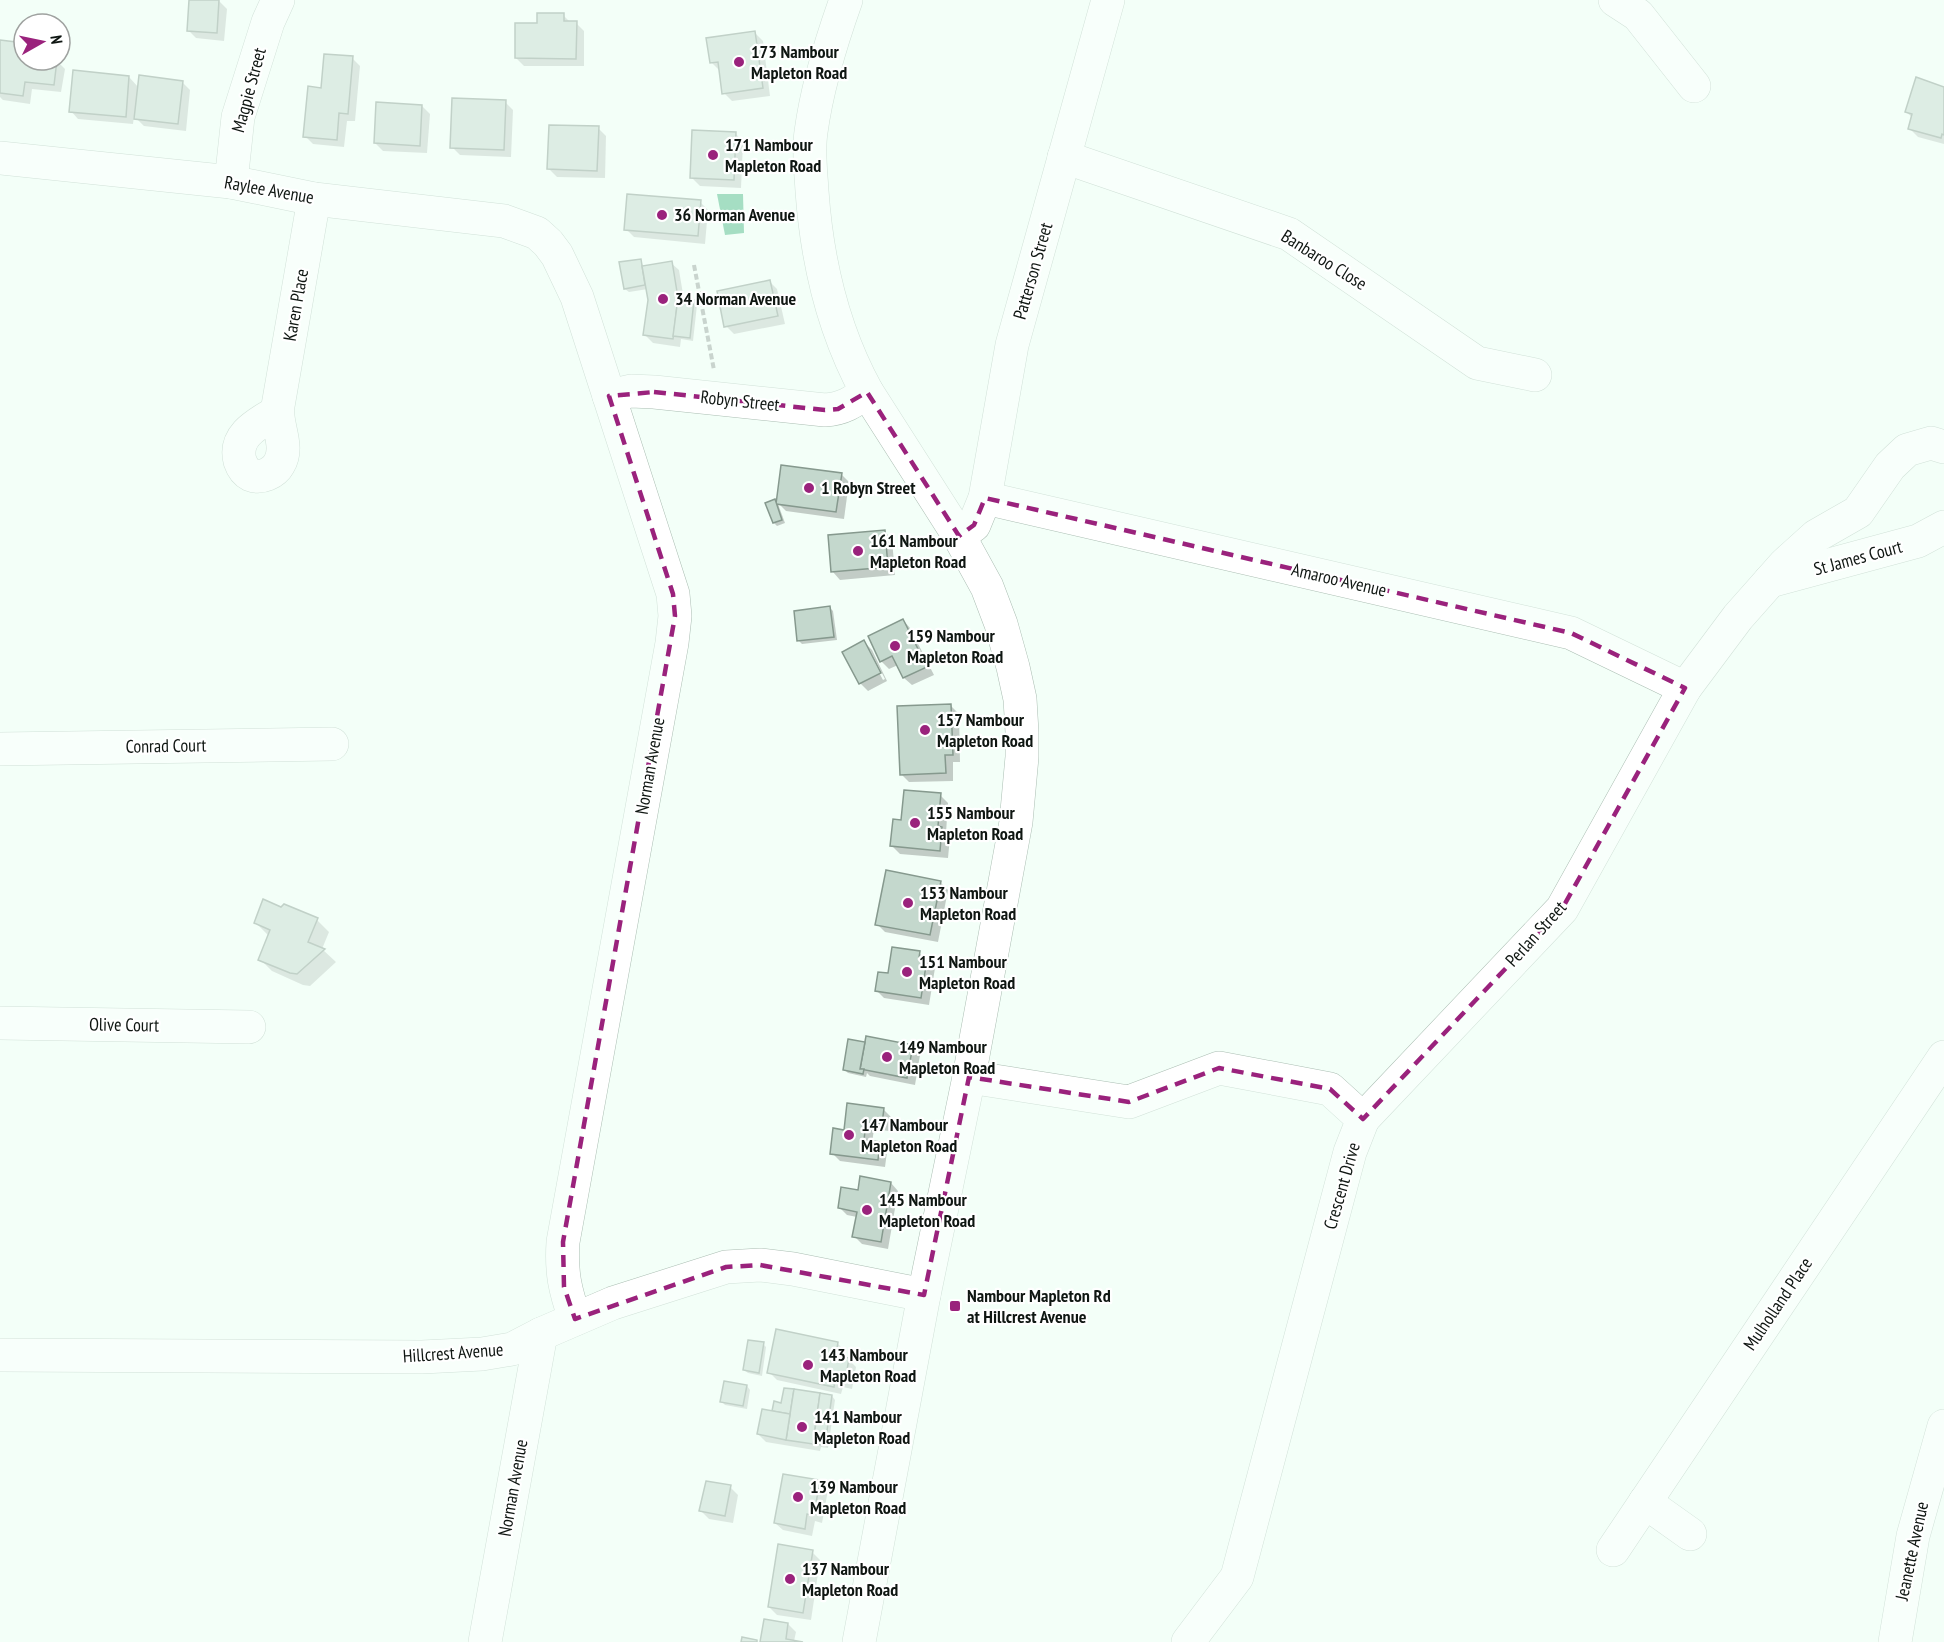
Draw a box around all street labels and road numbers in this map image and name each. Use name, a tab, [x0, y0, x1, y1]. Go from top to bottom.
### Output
street label: Magpie Street	[226, 45, 271, 135]
street label: Raylee Avenue	[223, 170, 316, 209]
street label: Patterson Street	[1008, 220, 1057, 322]
street label: Banbaroo Close	[1277, 224, 1371, 295]
street label: Karen Place	[278, 267, 313, 343]
street label: Robyn Street	[700, 385, 781, 416]
street label: St James Court	[1811, 535, 1905, 580]
street label: Amaroo Avenue	[1289, 557, 1389, 602]
street label: Norman Avenue	[630, 716, 669, 816]
street label: Conrad Court	[125, 733, 207, 758]
street label: Perlan Street	[1500, 896, 1571, 971]
street label: Olive Court	[89, 1012, 159, 1037]
street label: Crescent Drive	[1318, 1140, 1365, 1232]
street label: Mulholland Place	[1738, 1253, 1817, 1355]
street label: Hillcrest Avenue	[402, 1338, 504, 1367]
street label: Norman Avenue	[493, 1438, 532, 1538]
street label: Jeanette Avenue	[1890, 1499, 1933, 1603]

